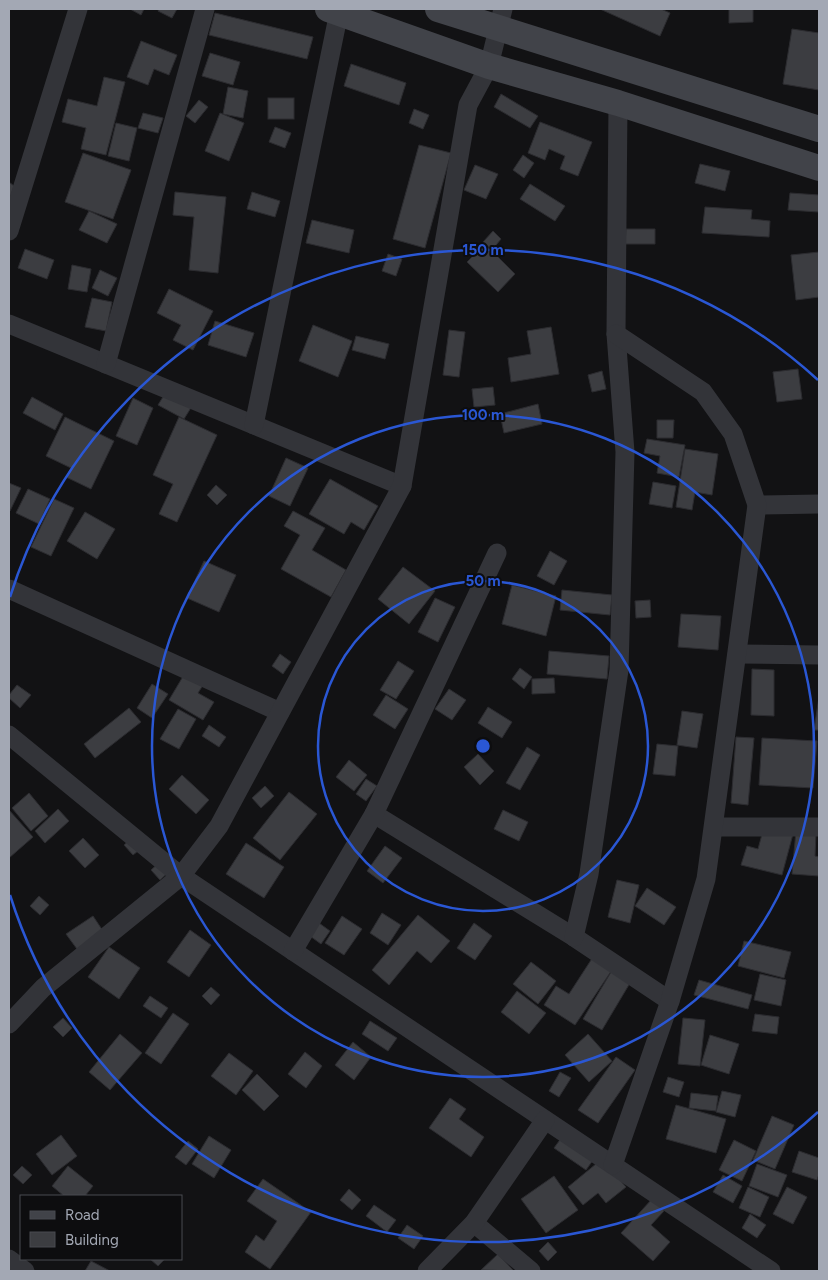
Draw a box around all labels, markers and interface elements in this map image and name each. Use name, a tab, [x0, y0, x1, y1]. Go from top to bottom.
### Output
text: 150 m	[462, 241, 504, 259]
text: 100 m	[462, 406, 504, 424]
text: 50 m	[465, 572, 501, 590]
centre of rings	[474, 737, 492, 755]
legend	[20, 1195, 182, 1260]
text: Road	[65, 1206, 100, 1224]
text: Building	[65, 1231, 119, 1249]

